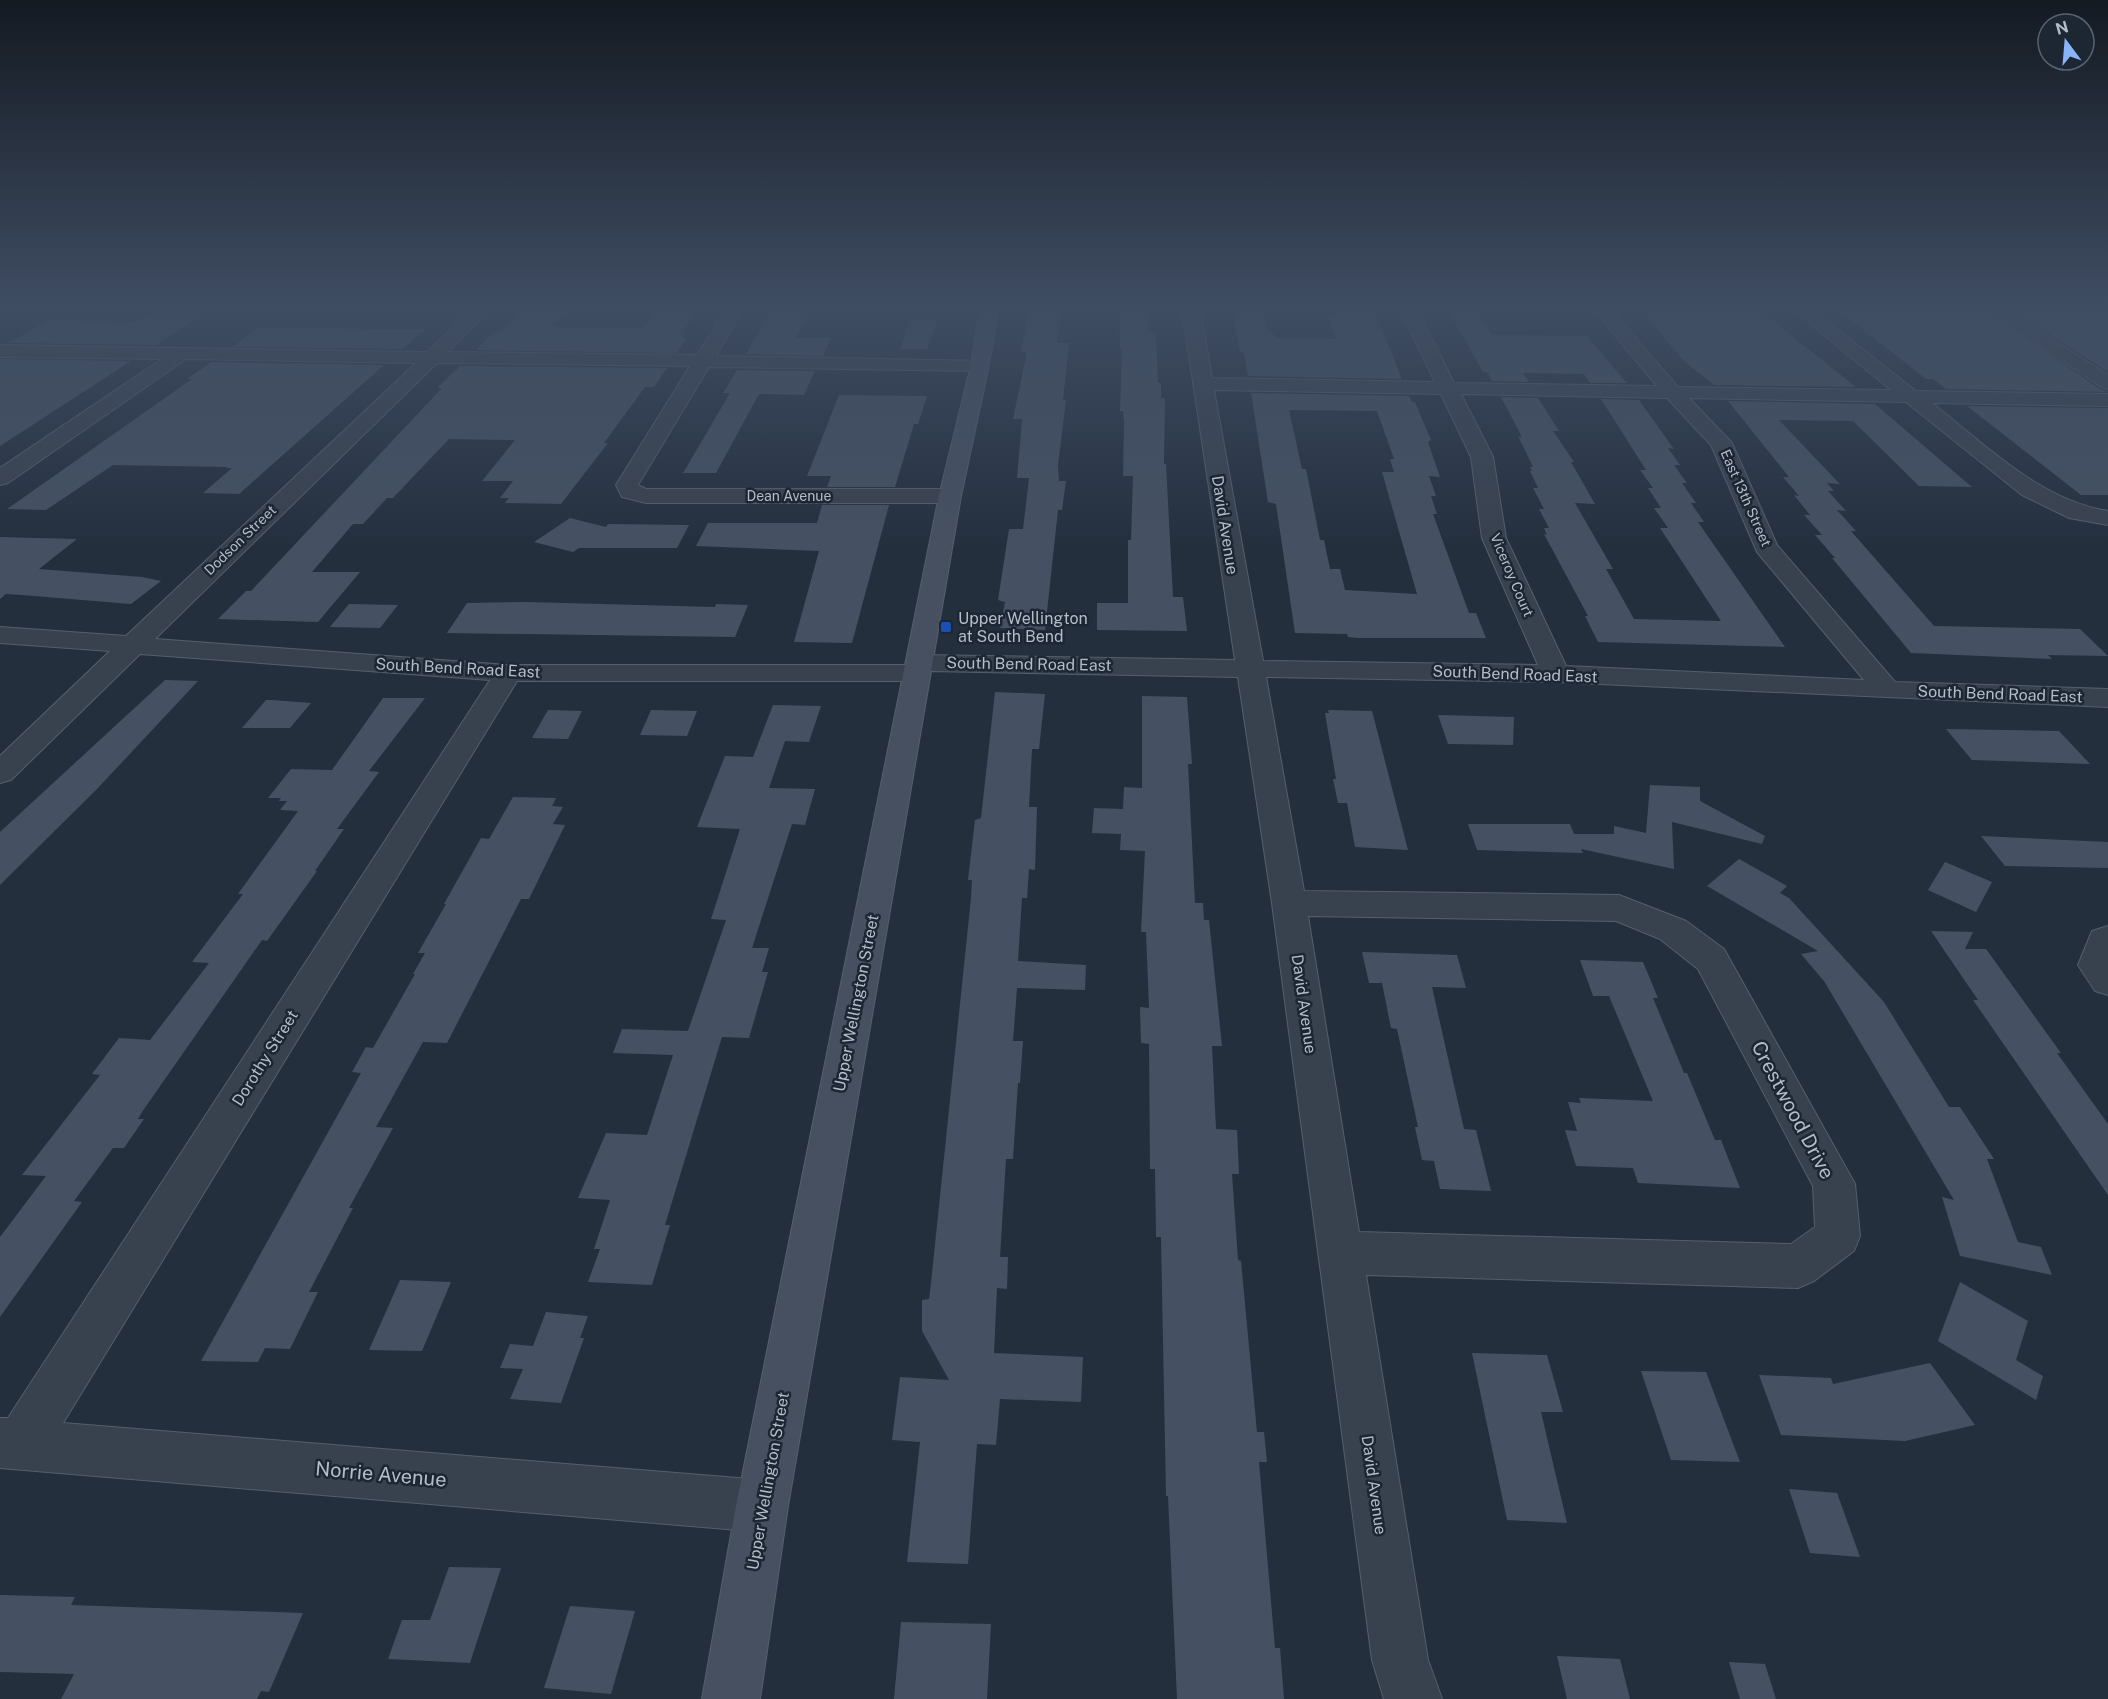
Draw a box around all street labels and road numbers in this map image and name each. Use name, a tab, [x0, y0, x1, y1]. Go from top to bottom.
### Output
street label: East 13th Street	[1717, 447, 1775, 549]
street label: David Avenue	[1208, 474, 1242, 576]
street label: Dean Avenue	[747, 488, 831, 504]
street label: Dodson Street	[201, 502, 279, 578]
street label: Viceroy Court	[1487, 531, 1537, 619]
street label: South Bend Road East	[946, 653, 1112, 675]
street label: South Bend Road East	[375, 654, 541, 682]
street label: South Bend Road East	[1432, 662, 1598, 686]
street label: South Bend Road East	[1917, 682, 2083, 706]
street label: Upper Wellington Street	[829, 913, 883, 1093]
street label: David Avenue	[1288, 953, 1320, 1055]
street label: Dorothy Street	[228, 1007, 302, 1109]
street label: Crestwood Drive	[1746, 1037, 1840, 1183]
street label: Upper Wellington Street	[743, 1391, 793, 1571]
street label: David Avenue	[1358, 1434, 1390, 1536]
street label: Norrie Avenue	[314, 1456, 448, 1492]

